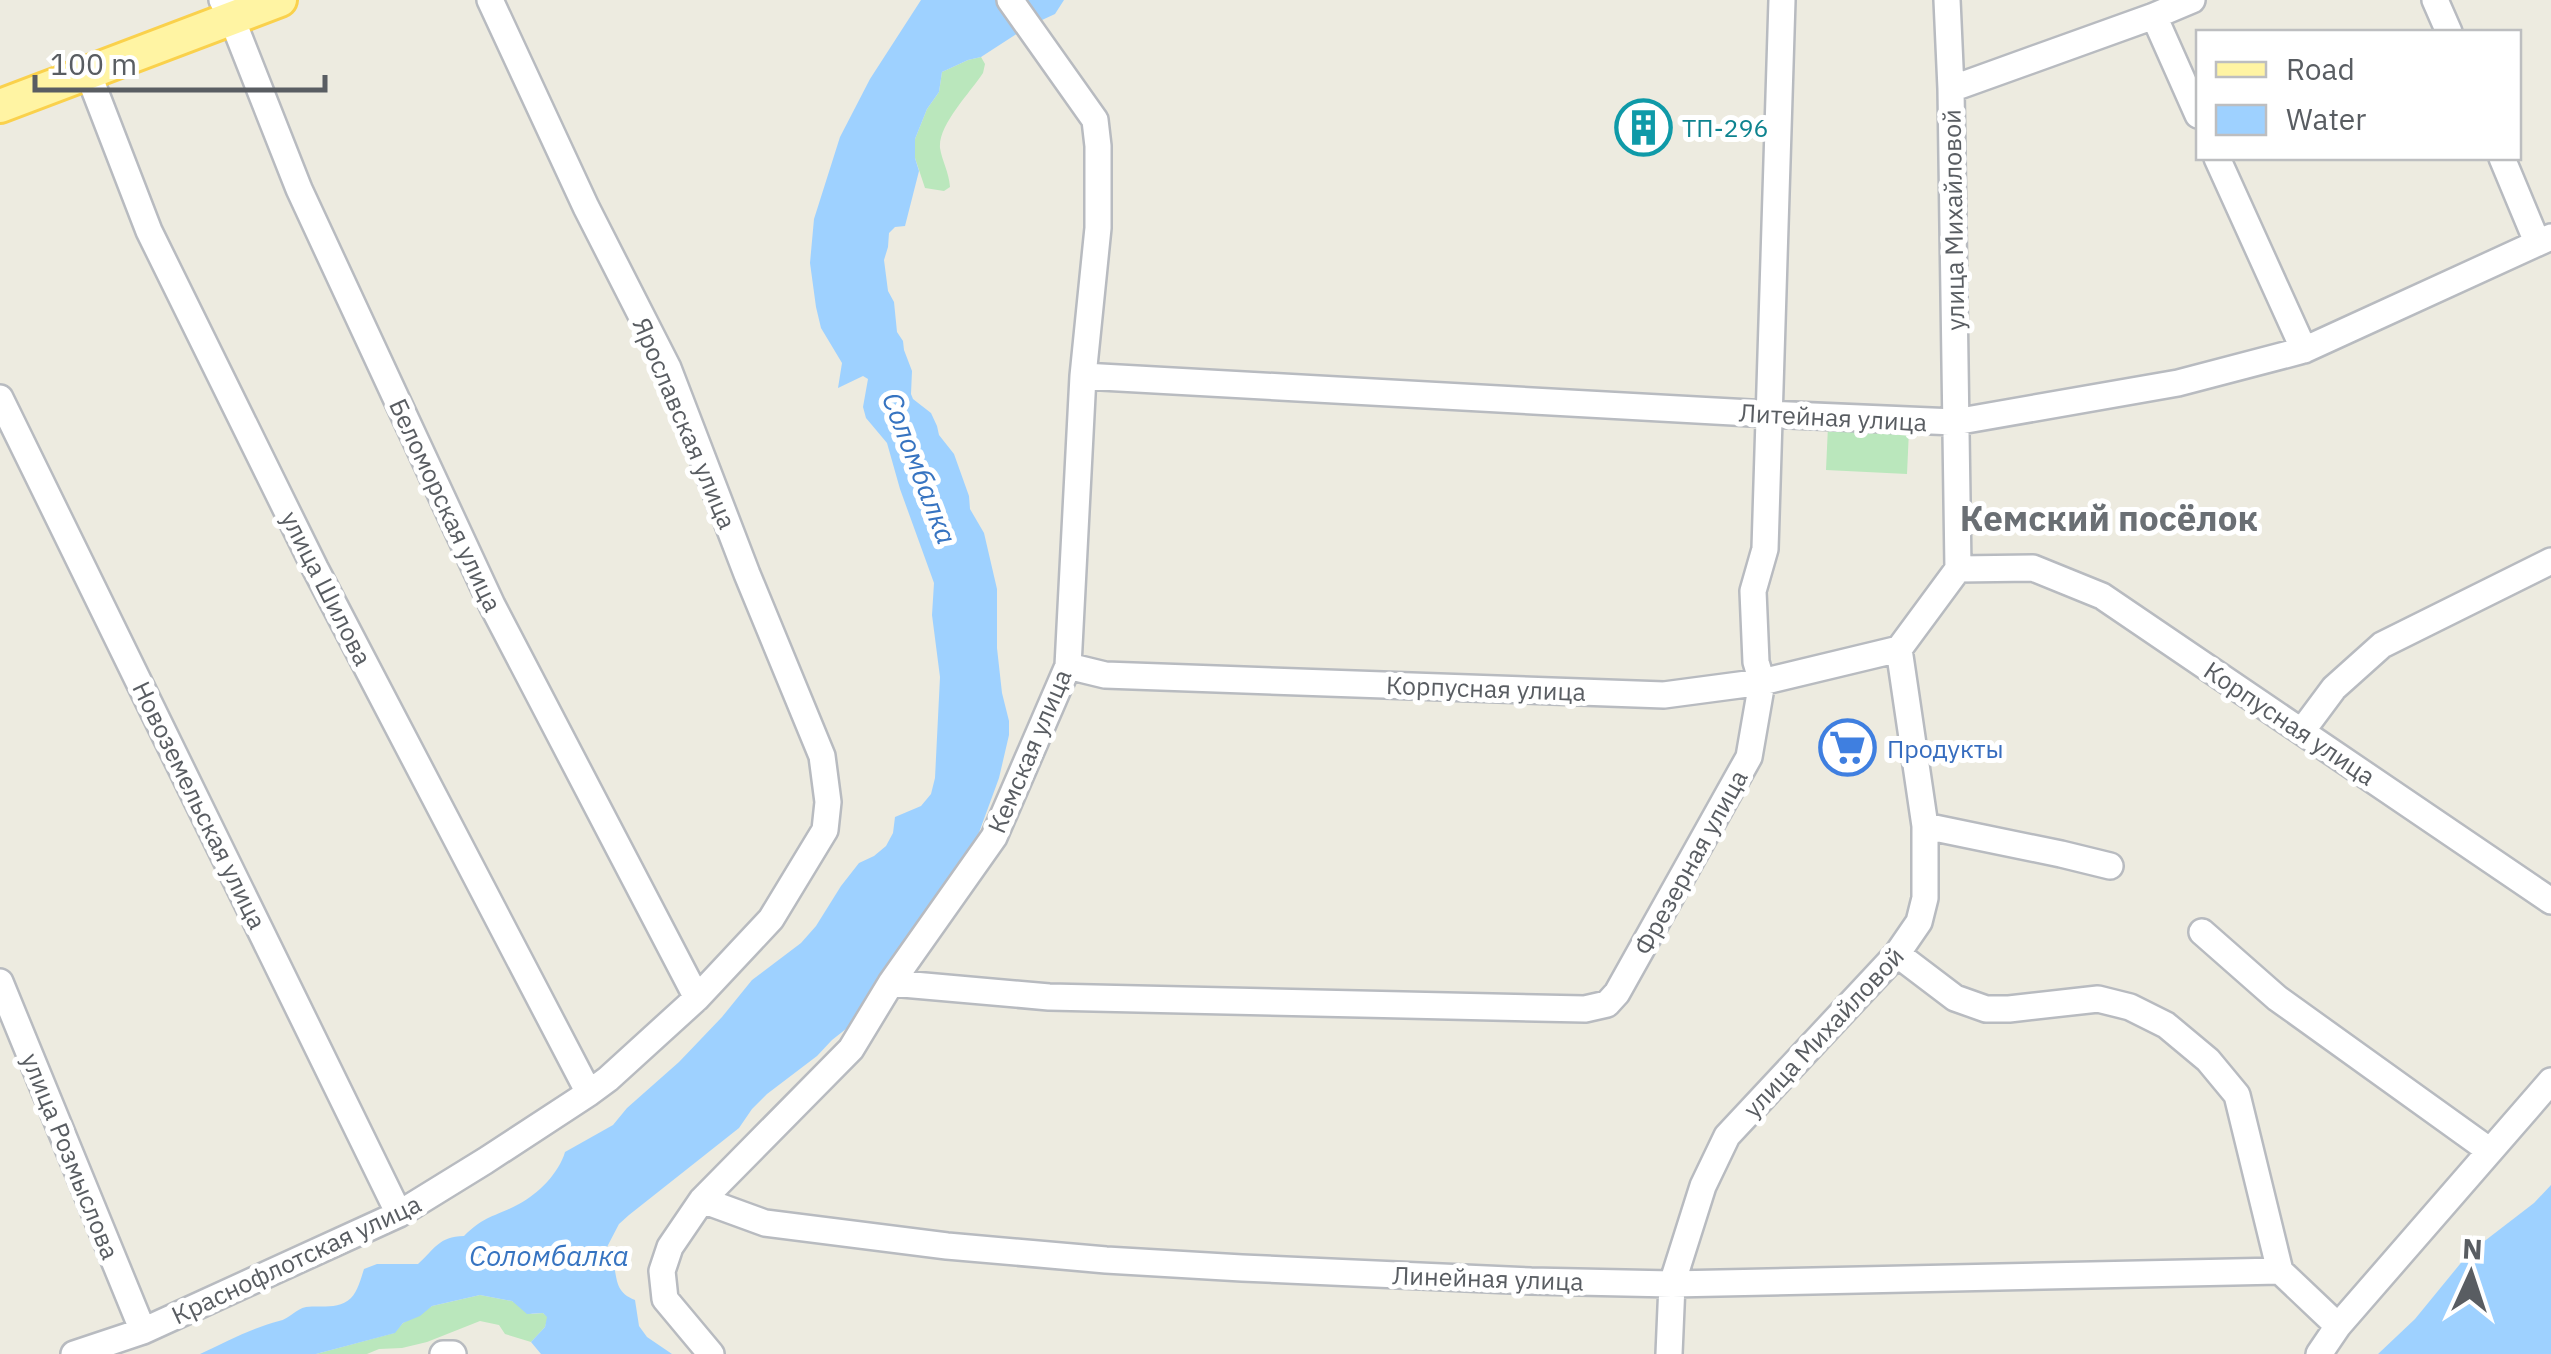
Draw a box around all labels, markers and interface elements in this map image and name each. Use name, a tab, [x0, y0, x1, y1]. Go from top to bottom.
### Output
scale bar	[35, 30, 325, 92]
legend	[2196, 30, 2521, 160]
text: 100 m	[50, 44, 137, 83]
text: Road	[2286, 49, 2355, 88]
building icon: ТП-296	[1613, 97, 1673, 157]
text: Water	[2286, 99, 2366, 138]
street label: улица Михайловой	[1935, 109, 1971, 331]
place label: ТП-296	[1682, 111, 1769, 144]
street label: Ярославская улица	[626, 312, 744, 534]
water label: Соломбалка	[874, 387, 966, 549]
street label: Беломорская улица	[382, 393, 510, 617]
street label: Литейная улица	[1738, 396, 1928, 438]
district label: Кемский посёлок	[1960, 495, 2258, 541]
street label: улица Шилова	[274, 505, 380, 671]
street label: Корпусная улица	[2198, 653, 2382, 793]
street label: Кемская улица	[980, 664, 1078, 838]
street label: Корпусная улица	[1385, 668, 1587, 708]
street label: Новоземельская улица	[126, 676, 274, 934]
supermarket icon: Продукты	[1818, 718, 1878, 778]
place label: Продукты	[1887, 732, 2004, 765]
street label: Фрезерная улица	[1625, 764, 1755, 960]
street label: улица Михайловой	[1735, 940, 1911, 1124]
street label: улица Розмыслова	[15, 1048, 127, 1264]
street label: Краснофлотская улица	[166, 1187, 426, 1331]
north arrow	[2421, 1224, 2521, 1324]
text: N	[2461, 1230, 2483, 1268]
water label: Соломбалка	[469, 1237, 629, 1274]
street label: Линейная улица	[1392, 1258, 1584, 1298]

